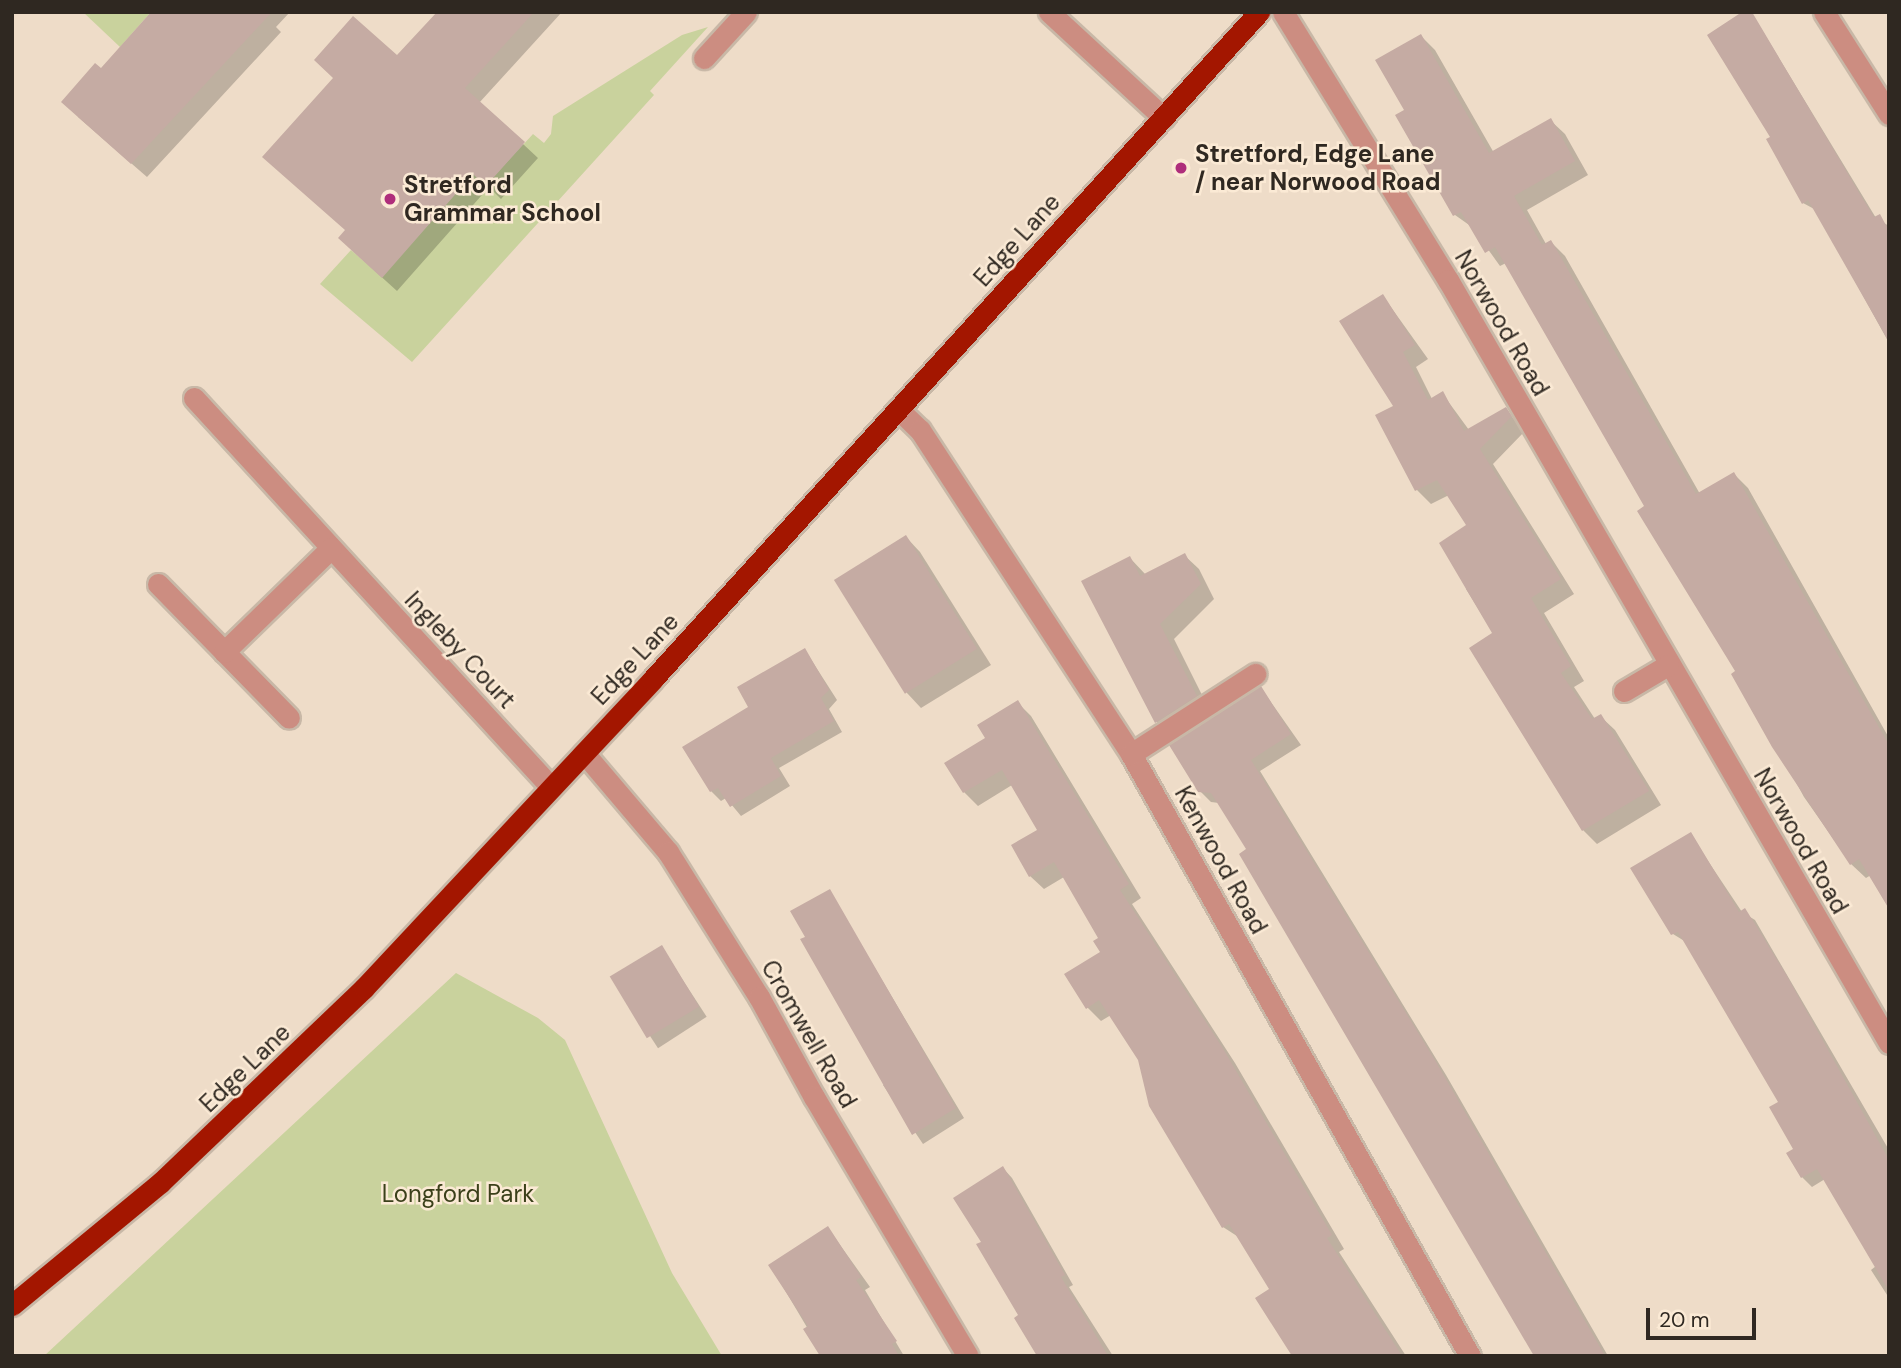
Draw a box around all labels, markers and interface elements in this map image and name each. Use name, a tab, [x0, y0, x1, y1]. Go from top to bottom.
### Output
place label: Stretford, Edge Lane / near Norwood Road	[1195, 140, 1440, 196]
marker: Stretford, Edge Lane / near Norwood Road	[1173, 160, 1189, 176]
place label: Stretford Grammar School	[404, 171, 601, 227]
street label: Edge Lane	[968, 188, 1066, 292]
marker: Stretford Grammar School	[382, 191, 398, 207]
street label: Norwood Road	[1449, 245, 1555, 401]
street label: Ingleby Court	[399, 586, 521, 714]
street label: Edge Lane	[585, 607, 685, 711]
street label: Norwood Road	[1748, 763, 1854, 919]
street label: Kenwood Road	[1169, 781, 1273, 939]
street label: Cromwell Road	[755, 955, 863, 1113]
street label: Edge Lane	[194, 1018, 296, 1118]
park label: Longford Park	[382, 1180, 534, 1208]
scale bar	[1649, 1294, 1759, 1338]
text: 20 m	[1659, 1306, 1710, 1334]

